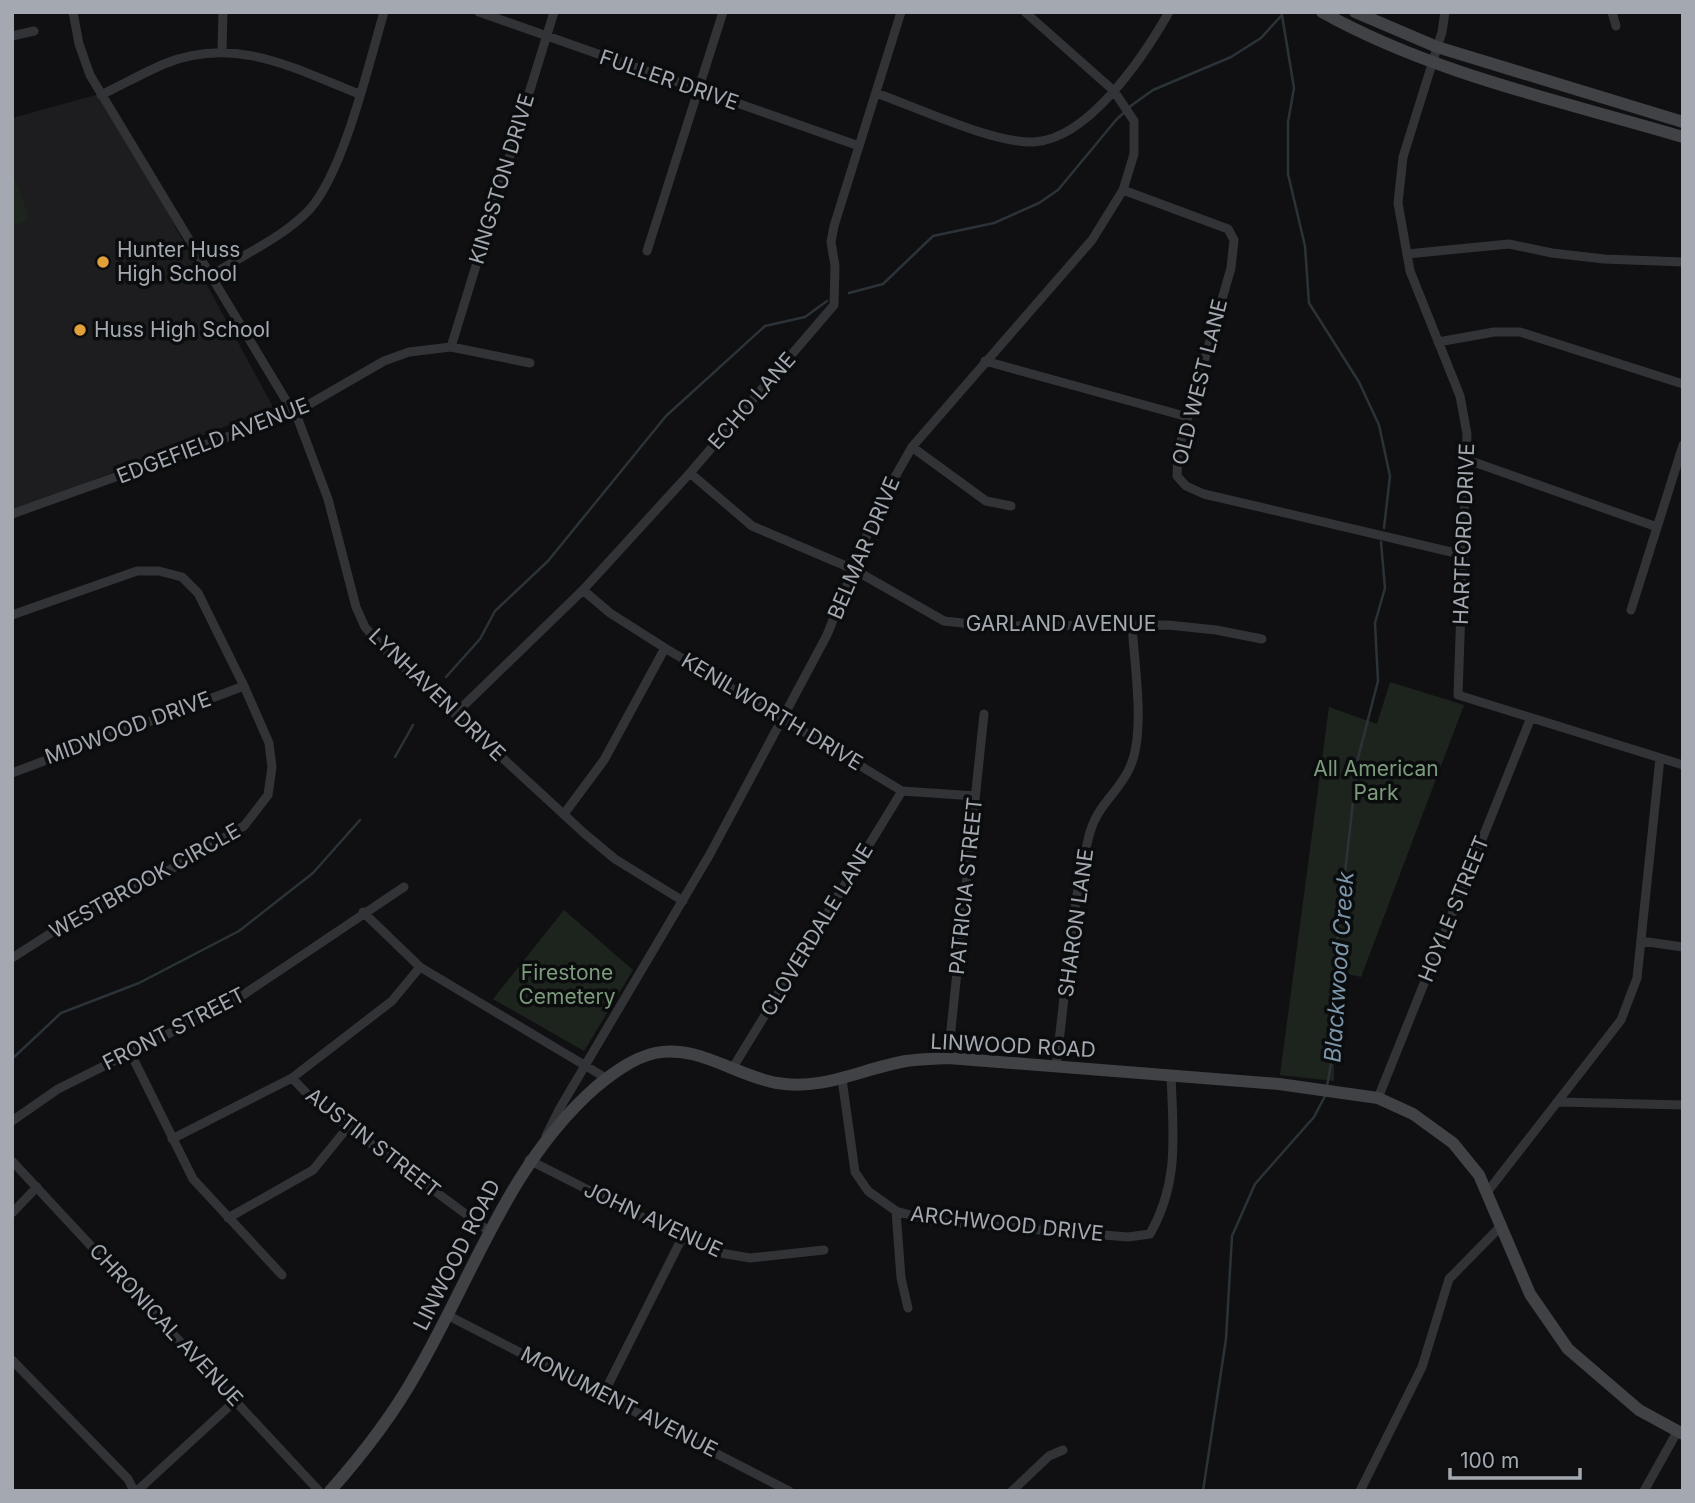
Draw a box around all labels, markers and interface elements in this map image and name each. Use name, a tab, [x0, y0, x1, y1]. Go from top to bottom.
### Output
street label: FULLER DRIVE	[596, 44, 742, 115]
street label: KINGSTON DRIVE	[464, 91, 539, 267]
place label: Hunter Huss High School	[117, 237, 240, 286]
marker: Hunter Huss High School	[95, 254, 111, 270]
street label: OLD WEST LANE	[1167, 296, 1232, 467]
place label: Huss High School	[94, 317, 270, 342]
marker: Huss High School	[72, 322, 88, 338]
street label: ECHO LANE	[703, 347, 801, 454]
street label: EDGEFIELD AVENUE	[113, 392, 312, 489]
street label: HARTFORD DRIVE	[1448, 443, 1479, 625]
street label: BELMAR DRIVE	[822, 473, 905, 623]
street label: GARLAND AVENUE	[966, 611, 1156, 636]
street label: LYNHAVEN DRIVE	[364, 623, 511, 766]
street label: KENILWORTH DRIVE	[677, 648, 867, 776]
street label: MIDWOOD DRIVE	[41, 686, 214, 769]
park label: All American Park	[1313, 756, 1439, 805]
street label: PATRICIA STREET	[944, 796, 987, 976]
street label: WESTBROOK CIRCLE	[45, 818, 244, 943]
street label: HOYLE STREET	[1413, 832, 1494, 985]
street label: CLOVERDALE LANE	[755, 839, 878, 1020]
street label: SHARON LANE	[1053, 847, 1098, 999]
water label: Blackwood Creek	[1318, 870, 1360, 1063]
park label: Firestone Cemetery	[518, 960, 616, 1009]
street label: FRONT STREET	[98, 982, 249, 1075]
street label: LINWOOD ROAD	[930, 1029, 1096, 1062]
street label: AUSTIN STREET	[301, 1082, 445, 1203]
street label: LINWOOD ROAD	[408, 1175, 505, 1334]
street label: JOHN AVENUE	[580, 1177, 726, 1262]
street label: ARCHWOOD DRIVE	[909, 1201, 1105, 1246]
street label: CHRONICAL AVENUE	[84, 1238, 248, 1411]
street label: MONUMENT AVENUE	[517, 1341, 722, 1462]
scale bar	[1450, 1436, 1580, 1480]
text: 100 m	[1460, 1448, 1519, 1473]

